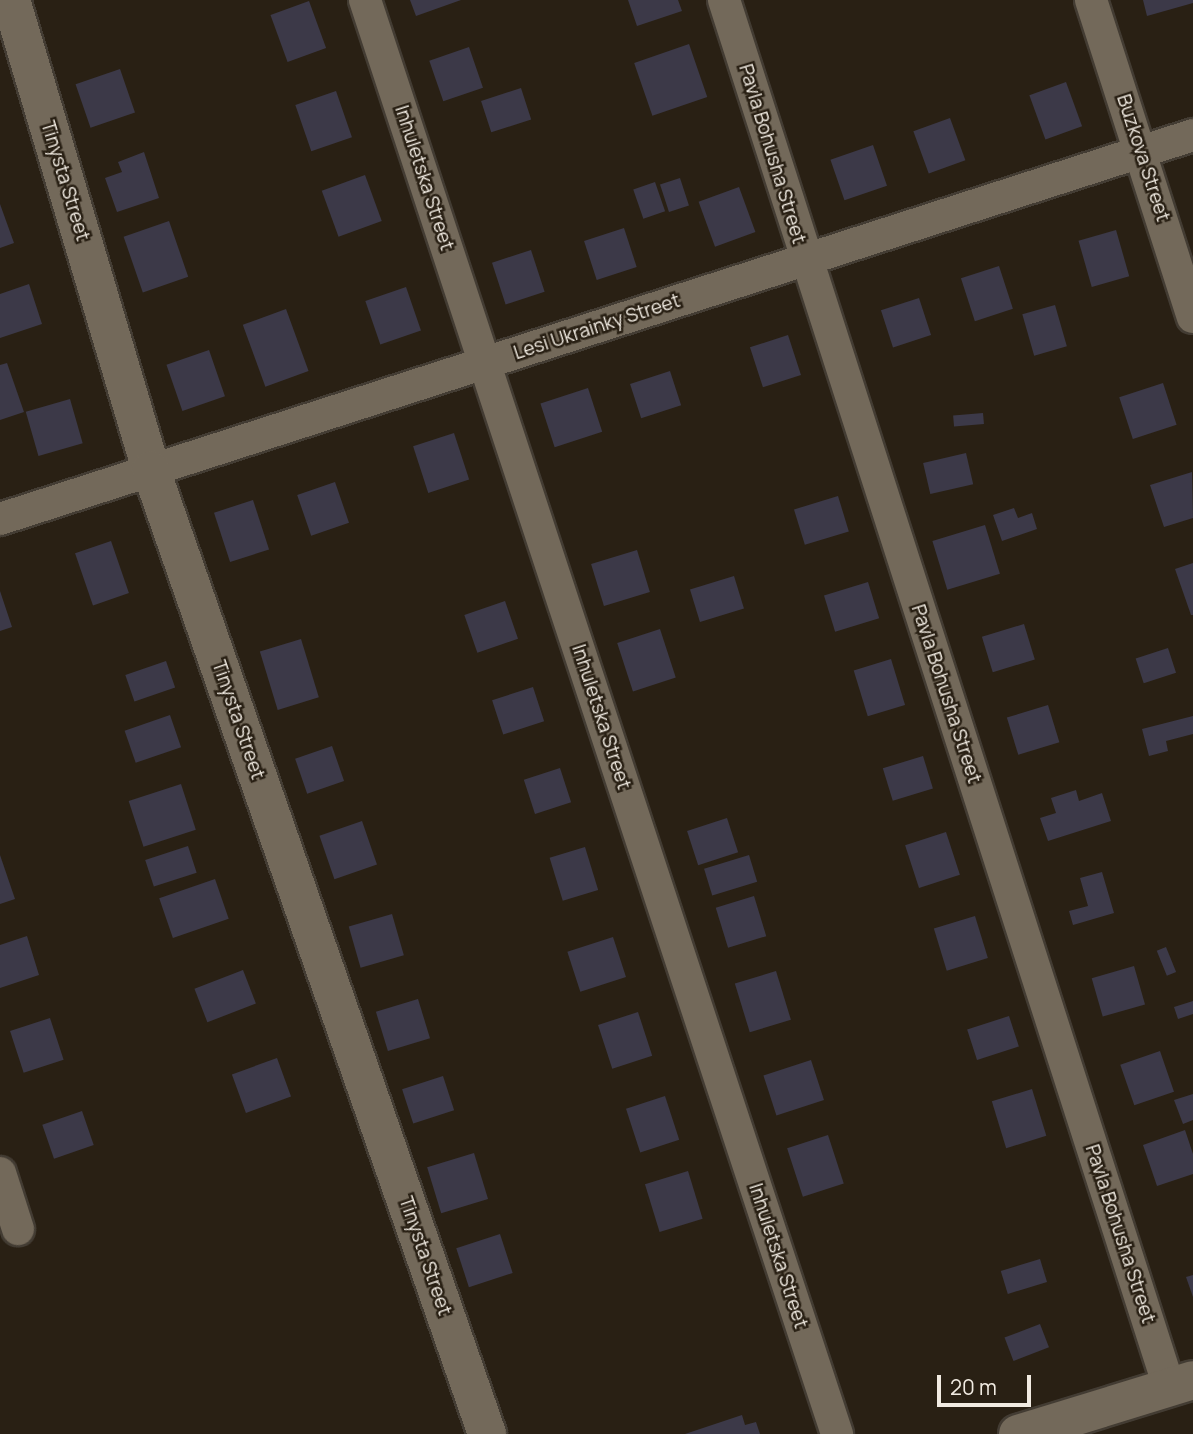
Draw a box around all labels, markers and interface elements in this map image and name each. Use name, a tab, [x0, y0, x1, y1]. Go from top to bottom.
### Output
street label: Pavla Bohusha Street	[734, 61, 810, 247]
street label: Buzkova Street	[1112, 92, 1174, 224]
street label: Inhuletska Street	[390, 103, 458, 253]
street label: Tinysta Street	[36, 118, 94, 244]
street label: Lesi Ukrainky Street	[511, 289, 683, 365]
street label: Pavla Bohusha Street	[906, 602, 986, 786]
street label: Inhuletska Street	[567, 642, 635, 792]
street label: Tinysta Street	[207, 657, 269, 783]
street label: Pavla Bohusha Street	[1080, 1142, 1160, 1326]
street label: Inhuletska Street	[744, 1181, 812, 1331]
street label: Tinysta Street	[394, 1193, 456, 1319]
scale bar	[941, 1360, 1036, 1404]
text: 20 m	[950, 1373, 997, 1401]

